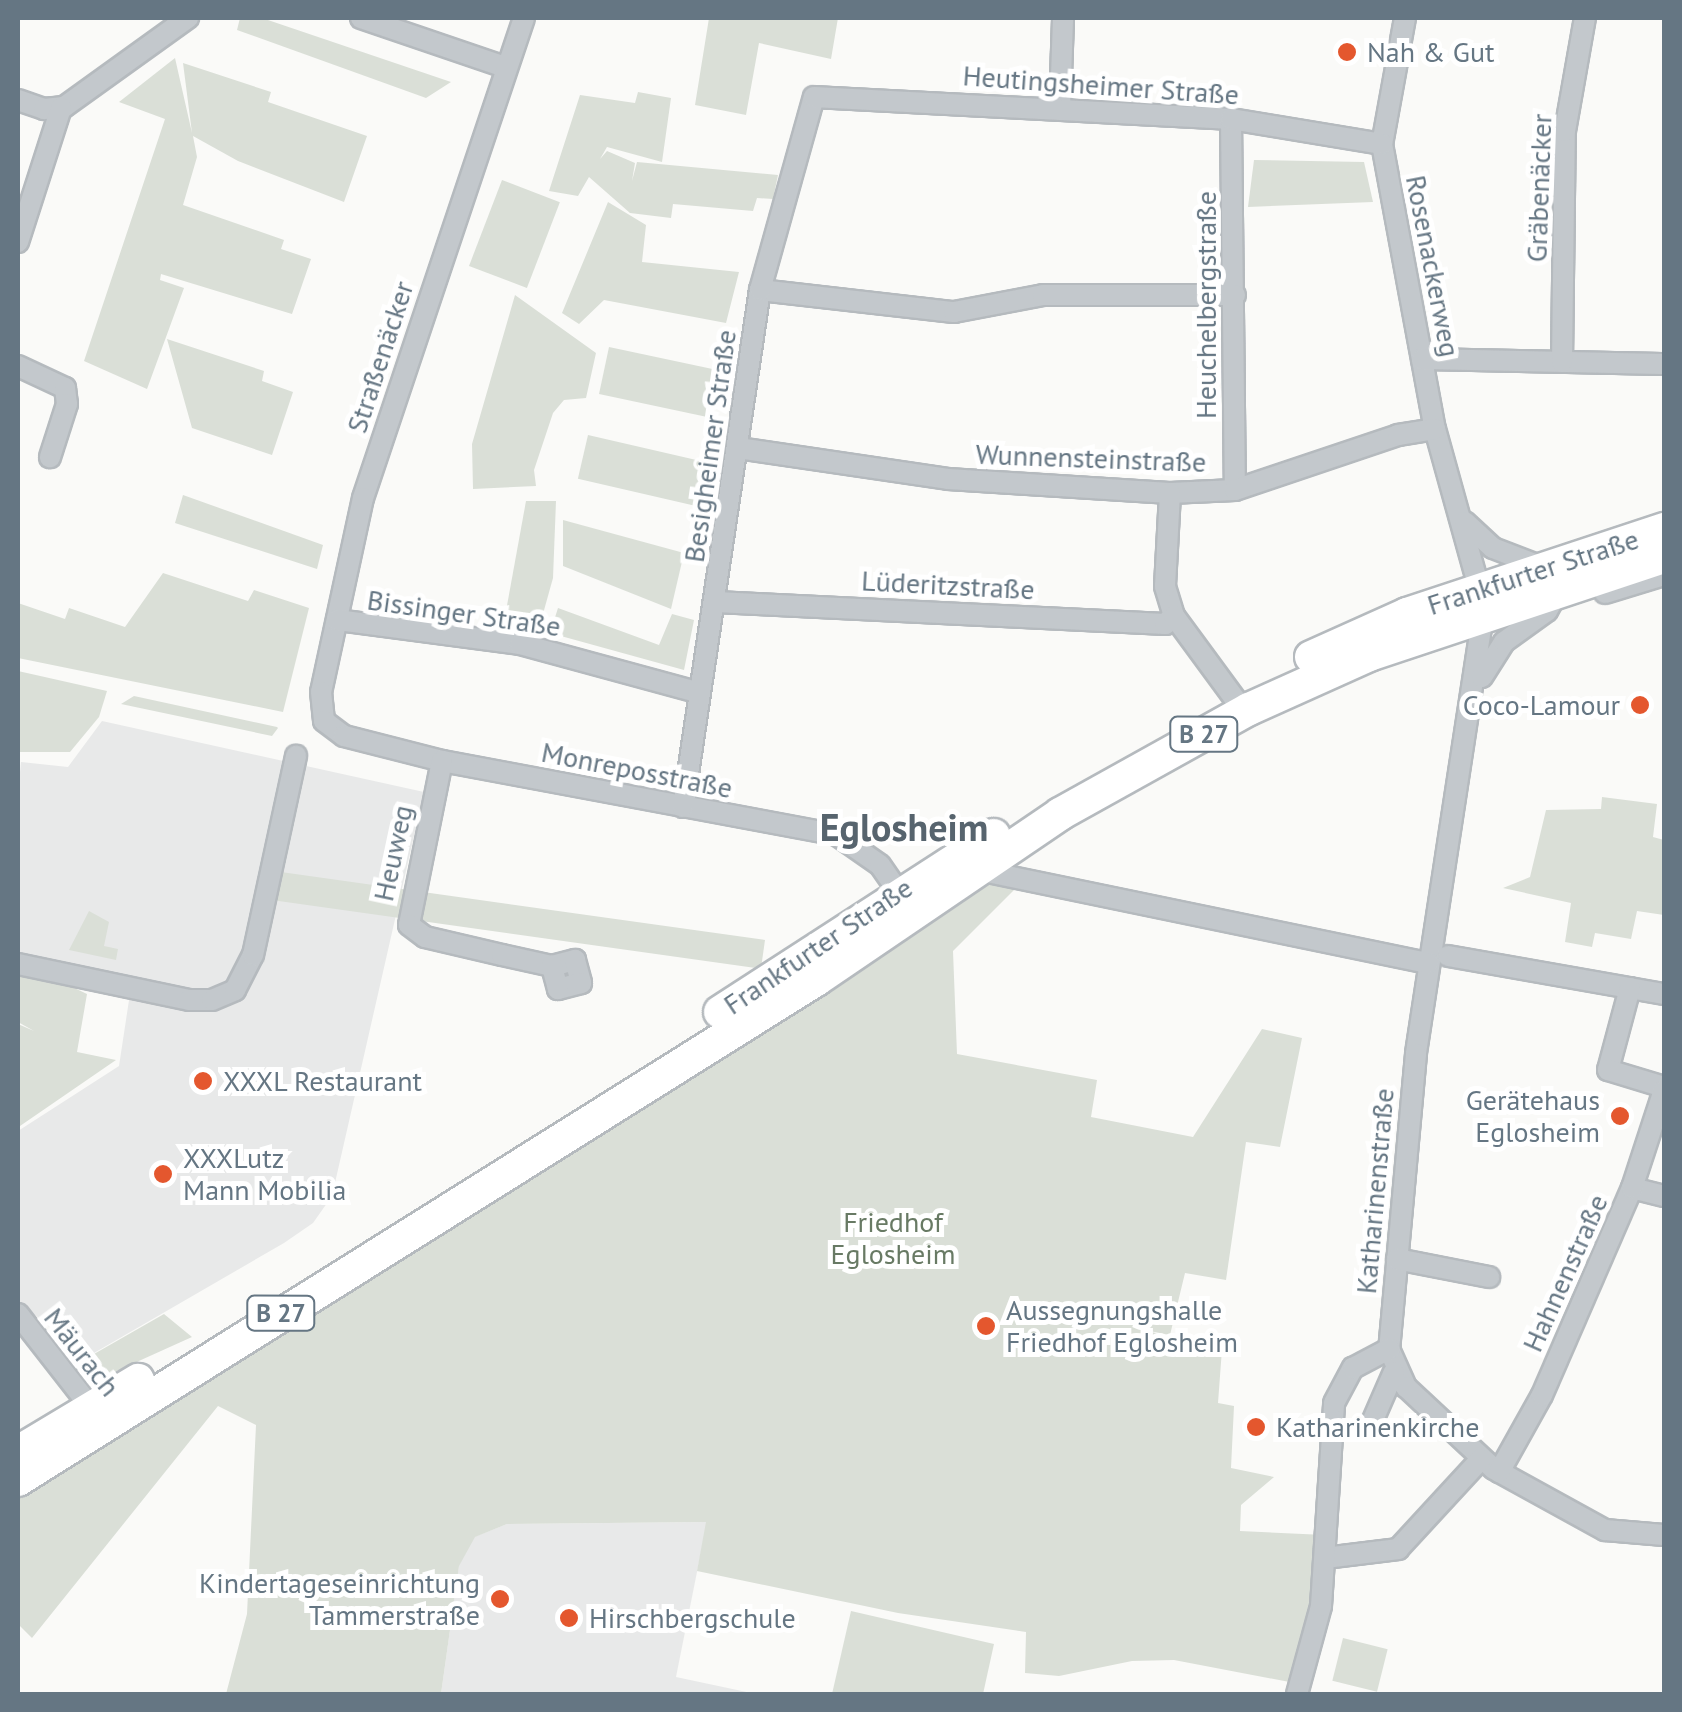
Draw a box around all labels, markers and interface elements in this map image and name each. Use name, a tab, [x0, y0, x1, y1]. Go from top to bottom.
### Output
place label: Nah & Gut	[1367, 35, 1495, 69]
marker: Nah & Gut	[1336, 41, 1358, 63]
street label: Heutingsheimer Straße	[962, 59, 1240, 111]
street label: Gräbenäcker	[1520, 113, 1558, 263]
street label: Rosenackerweg	[1399, 172, 1467, 360]
street label: Heuchelbergstraße	[1189, 191, 1223, 419]
street label: Straßenäcker	[340, 277, 420, 437]
street label: Besigheimer Straße	[677, 328, 743, 564]
street label: Wunnensteinstraße	[975, 437, 1207, 479]
street label: Frankfurter Straße	[1423, 522, 1643, 622]
street label: Lüderitzstraße	[861, 564, 1035, 606]
street label: Bissinger Straße	[365, 583, 563, 643]
place label: Coco-Lamour	[1463, 688, 1620, 722]
marker: Coco-Lamour	[1629, 694, 1651, 716]
road number: B 27	[1169, 714, 1239, 754]
street label: Monreposstraße	[539, 735, 735, 805]
street label: Heuweg	[366, 802, 420, 904]
district label: Eglosheim	[820, 804, 988, 850]
street label: Frankfurter Straße	[717, 871, 919, 1021]
place label: XXXL Restaurant	[223, 1064, 423, 1098]
marker: XXXL Restaurant	[192, 1070, 214, 1092]
place label: Gerätehaus Eglosheim	[1466, 1083, 1600, 1149]
street label: Katharinenstraße	[1349, 1087, 1401, 1295]
marker: Gerätehaus Eglosheim	[1609, 1105, 1631, 1127]
place label: XXXLutz Mann Mobilia	[183, 1141, 346, 1207]
marker: XXXLutz Mann Mobilia	[152, 1163, 174, 1185]
street label: Hahnenstraße	[1515, 1189, 1615, 1357]
park label: Friedhof Eglosheim	[831, 1205, 955, 1271]
road number: B 27	[246, 1293, 316, 1333]
place label: Aussegnungshalle Friedhof Eglosheim	[1006, 1293, 1238, 1359]
street label: Mäurach	[37, 1301, 127, 1403]
marker: Aussegnungshalle Friedhof Eglosheim	[975, 1315, 997, 1337]
place label: Katharinenkirche	[1276, 1410, 1479, 1444]
marker: Katharinenkirche	[1245, 1416, 1267, 1438]
place label: Kindertageseinrichtung Tammerstraße	[199, 1566, 480, 1632]
marker: Kindertageseinrichtung Tammerstraße	[489, 1588, 511, 1610]
place label: Hirschbergschule	[589, 1601, 796, 1635]
marker: Hirschbergschule	[558, 1607, 580, 1629]

